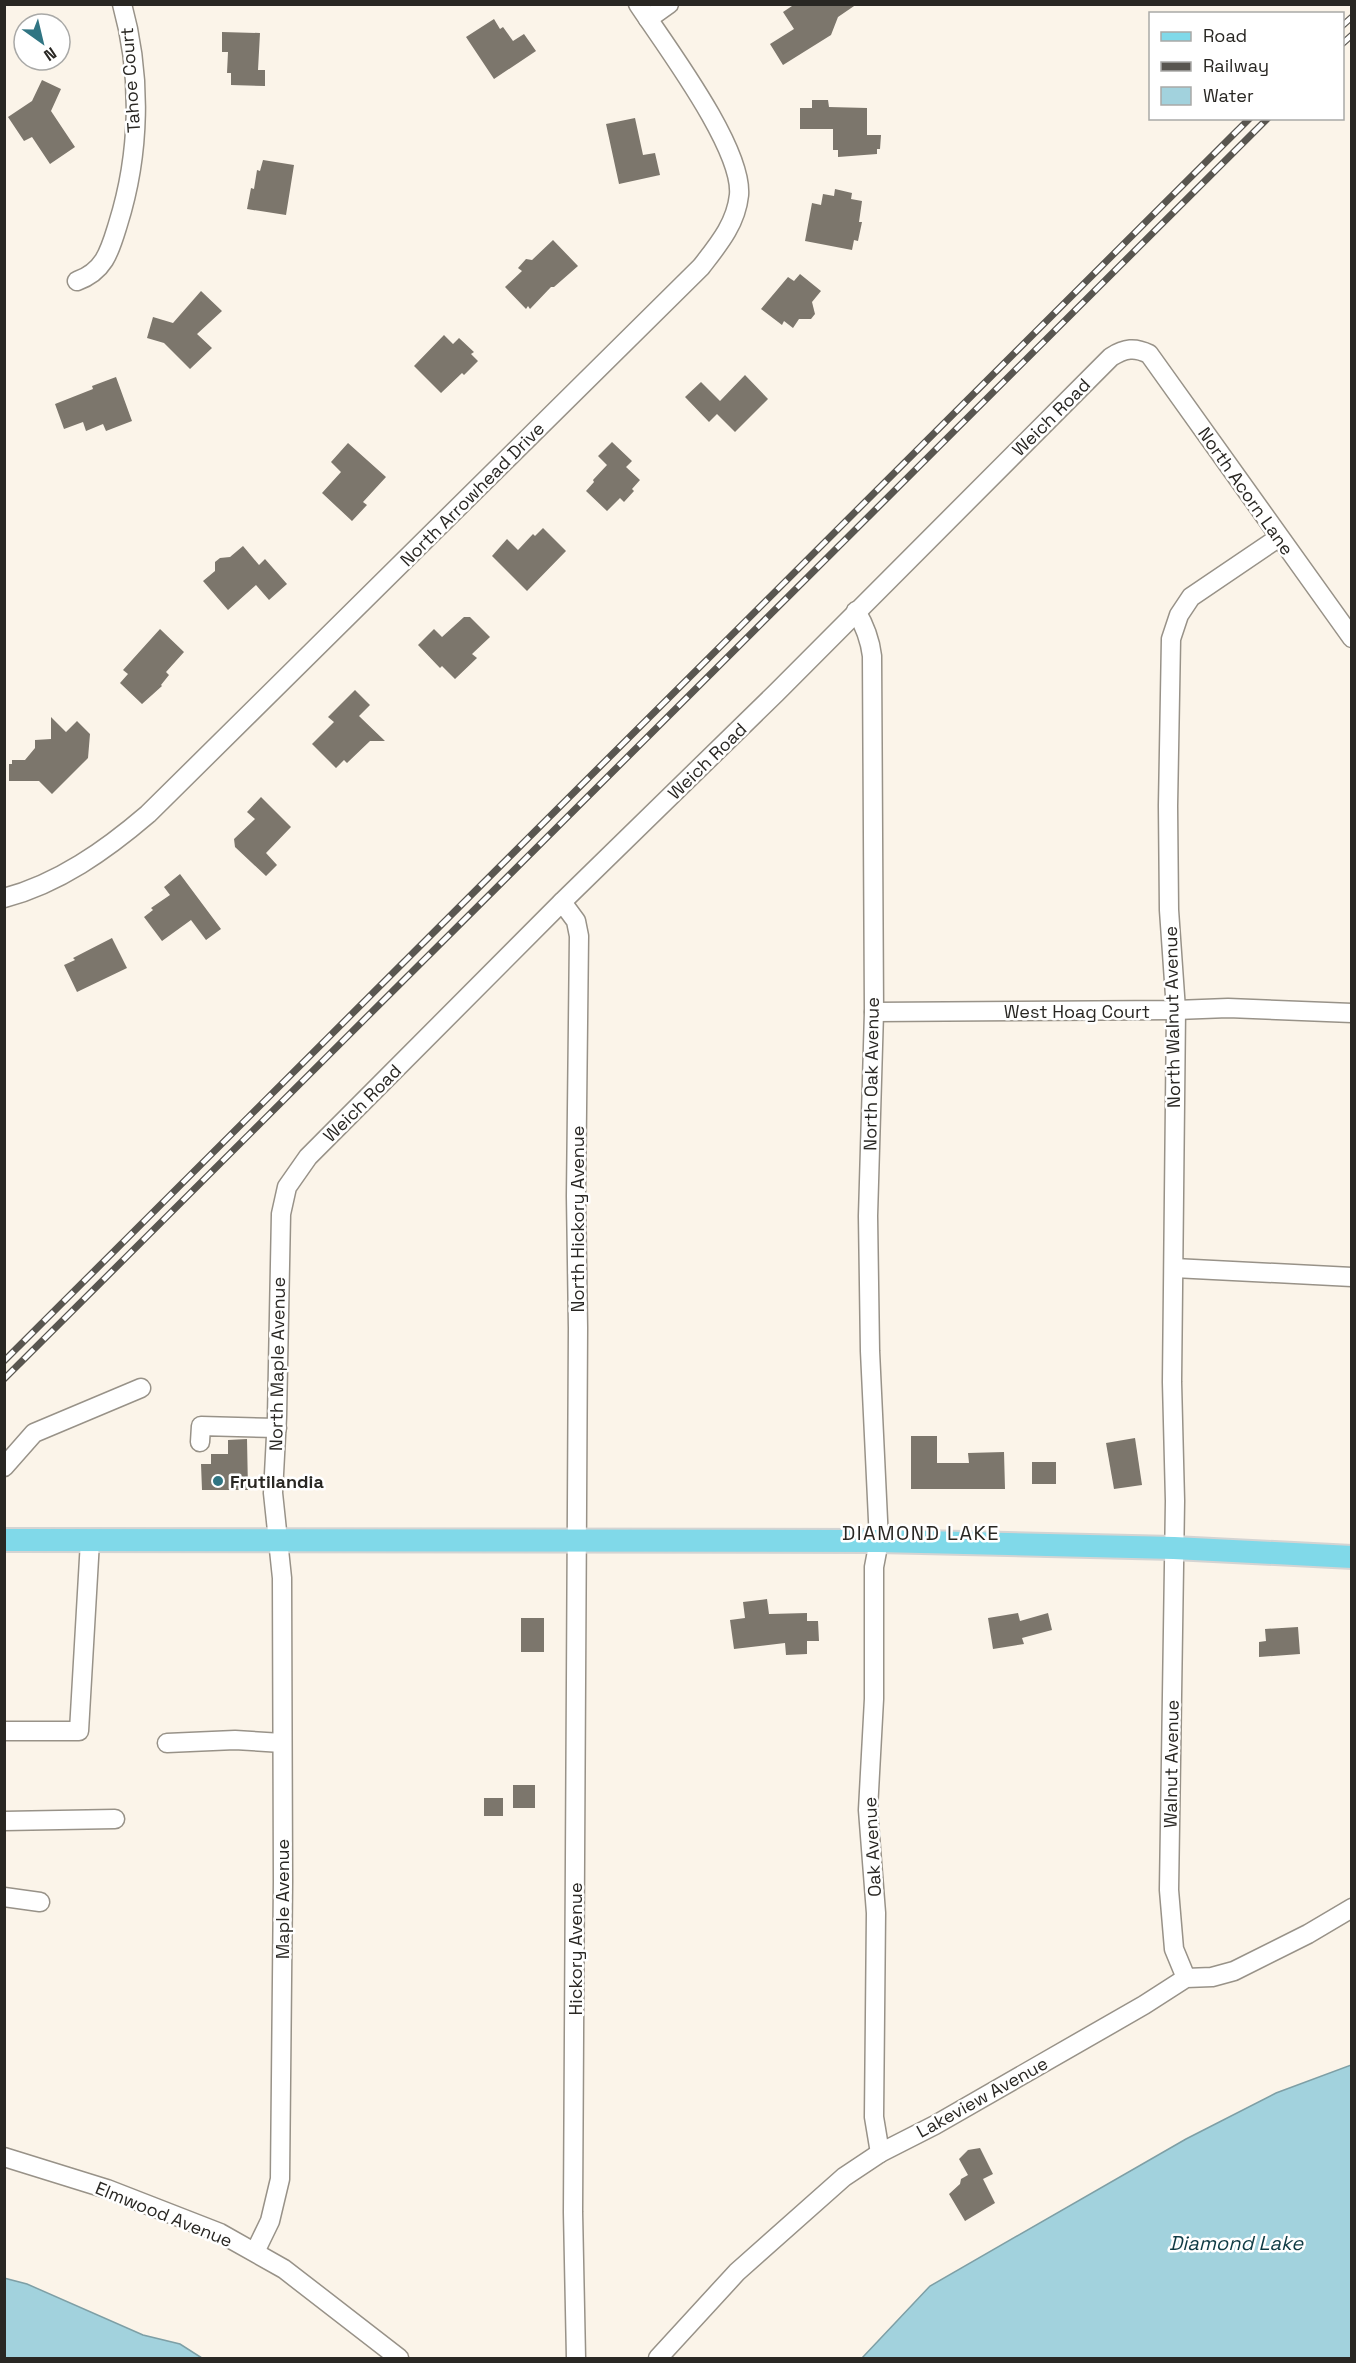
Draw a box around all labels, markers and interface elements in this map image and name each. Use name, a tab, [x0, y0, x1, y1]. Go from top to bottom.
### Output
north arrow	[12, 12, 72, 72]
legend	[1149, 12, 1344, 120]
text: Road	[1203, 24, 1247, 47]
street label: Tahoe Court	[115, 27, 145, 133]
text: N	[40, 42, 60, 66]
text: Railway	[1203, 54, 1269, 77]
text: Water	[1203, 84, 1254, 107]
street label: Weich Road	[1007, 373, 1095, 461]
street label: North Arrowhead Drive	[395, 417, 549, 571]
street label: North Acorn Lane	[1193, 423, 1299, 559]
street label: Weich Road	[663, 718, 751, 804]
street label: North Walnut Avenue	[1159, 926, 1185, 1108]
street label: North Oak Avenue	[858, 997, 884, 1151]
street label: West Hoag Court	[1004, 1000, 1150, 1023]
street label: Weich Road	[318, 1059, 406, 1147]
street label: North Hickory Avenue	[566, 1126, 589, 1312]
street label: North Maple Avenue	[264, 1277, 290, 1451]
place label: Frutilandia	[230, 1470, 324, 1493]
marker: Frutilandia	[211, 1474, 225, 1488]
district label: DIAMOND LAKE	[842, 1520, 1000, 1546]
street label: Walnut Avenue	[1158, 1700, 1184, 1828]
street label: Oak Avenue	[858, 1796, 886, 1898]
street label: Maple Avenue	[271, 1839, 294, 1959]
street label: Hickory Avenue	[564, 1882, 587, 2016]
street label: Lakeview Avenue	[912, 2051, 1052, 2143]
street label: Elmwood Avenue	[92, 2176, 236, 2252]
water label: Diamond Lake	[1169, 2230, 1304, 2256]

